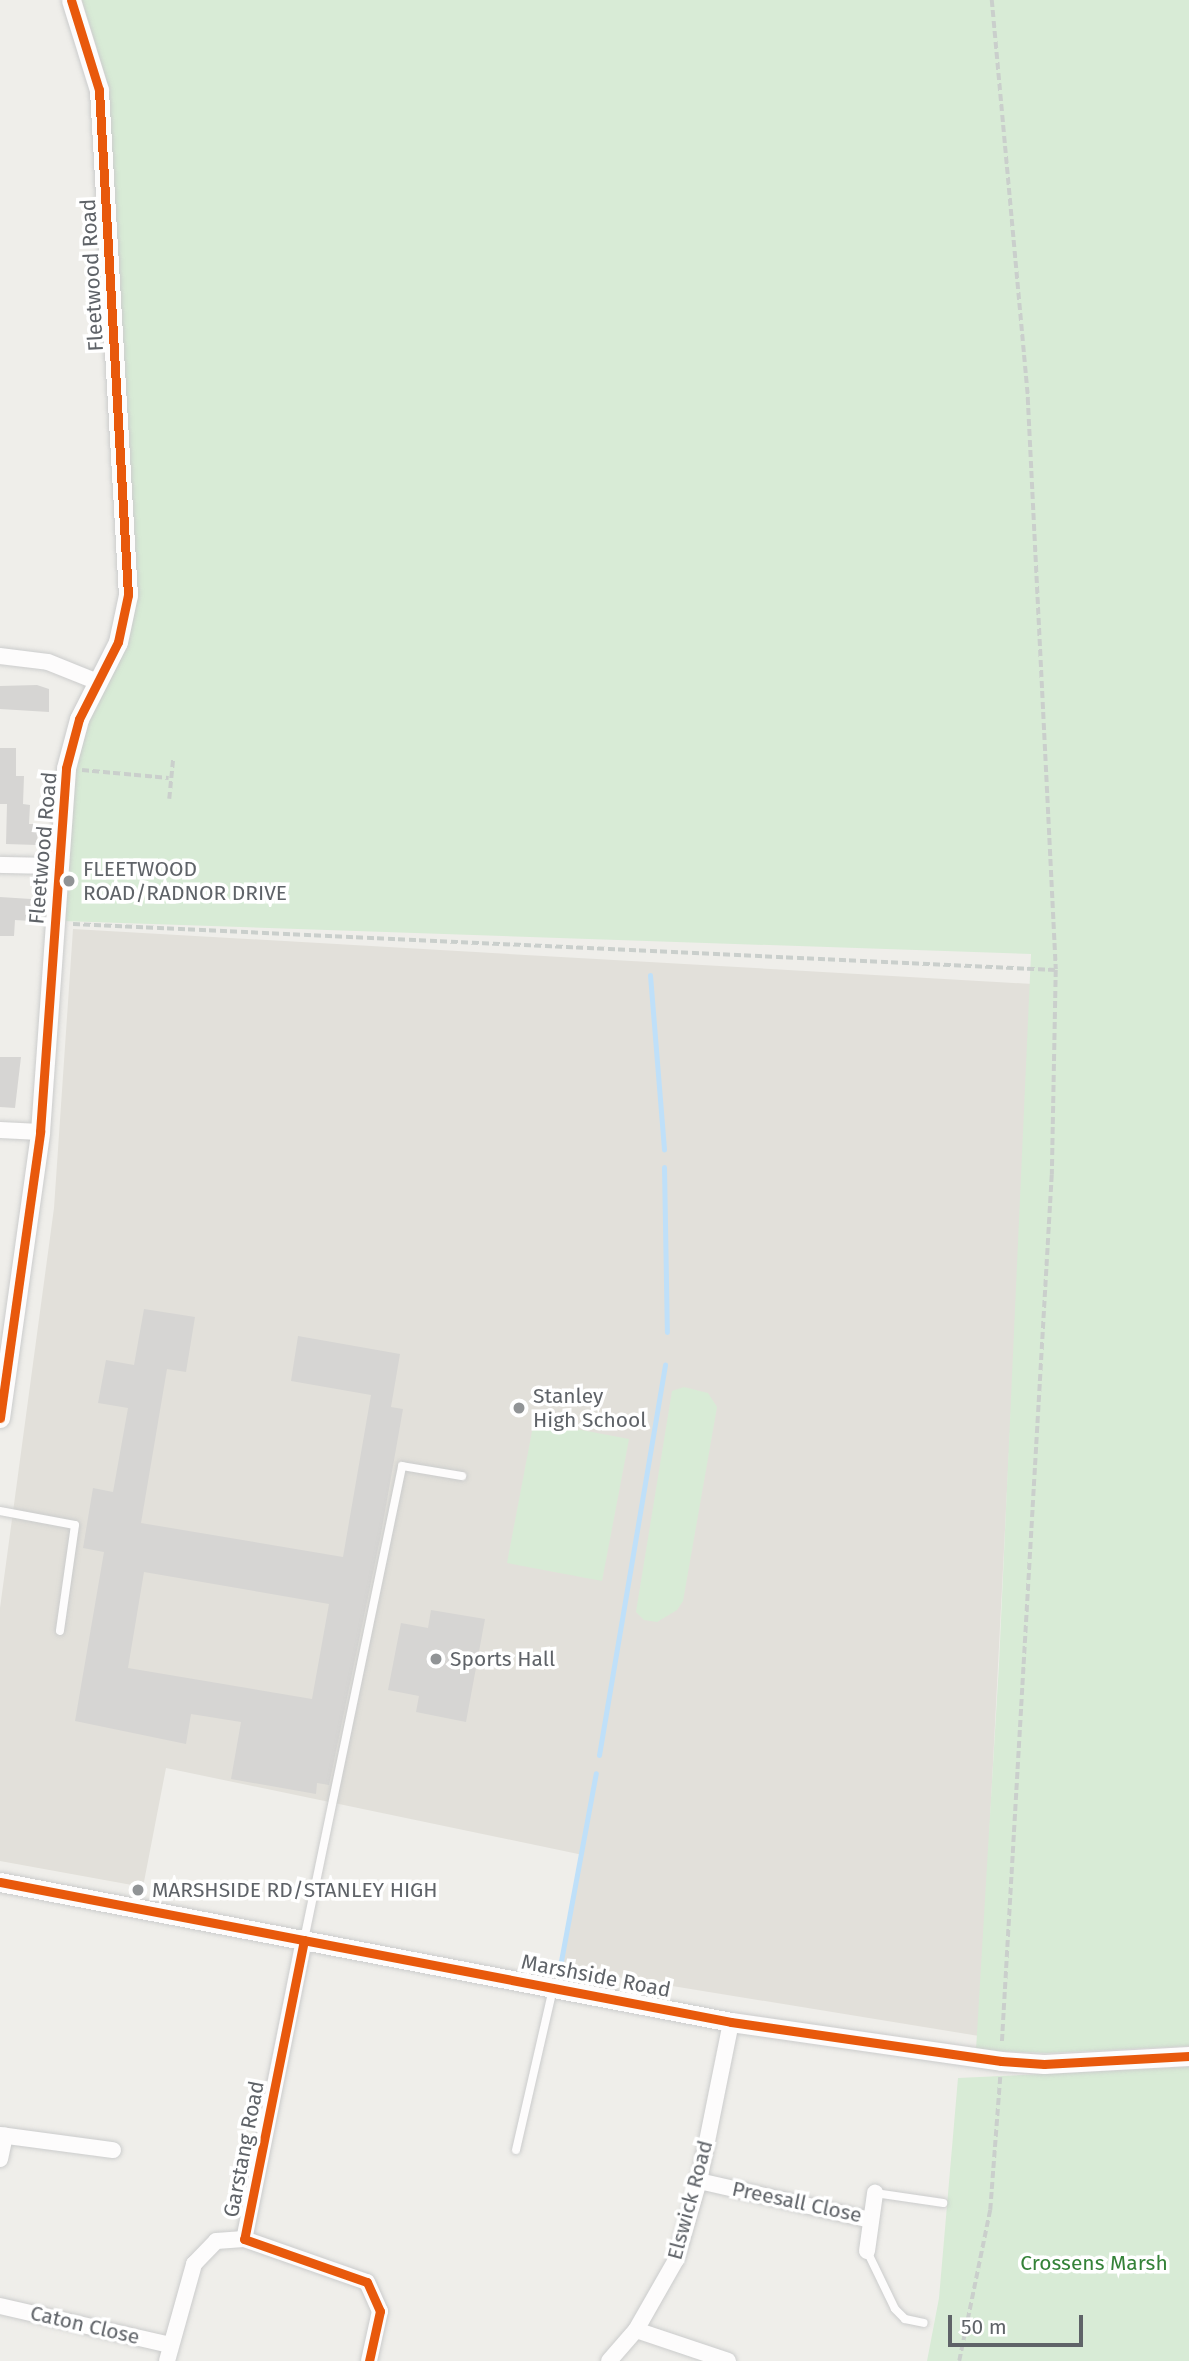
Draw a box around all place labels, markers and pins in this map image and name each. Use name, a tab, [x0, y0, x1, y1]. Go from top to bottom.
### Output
place label: FLEETWOOD ROAD/RADNOR DRIVE	[83, 856, 287, 906]
marker: FLEETWOOD ROAD/RADNOR DRIVE	[61, 873, 77, 889]
place label: Stanley High School	[533, 1383, 646, 1433]
marker: Stanley High School	[511, 1400, 527, 1416]
place label: Sports Hall	[450, 1646, 555, 1672]
marker: Sports Hall	[428, 1651, 444, 1667]
place label: MARSHSIDE RD/STANLEY HIGH	[152, 1877, 438, 1903]
marker: MARSHSIDE RD/STANLEY HIGH	[130, 1882, 146, 1898]

